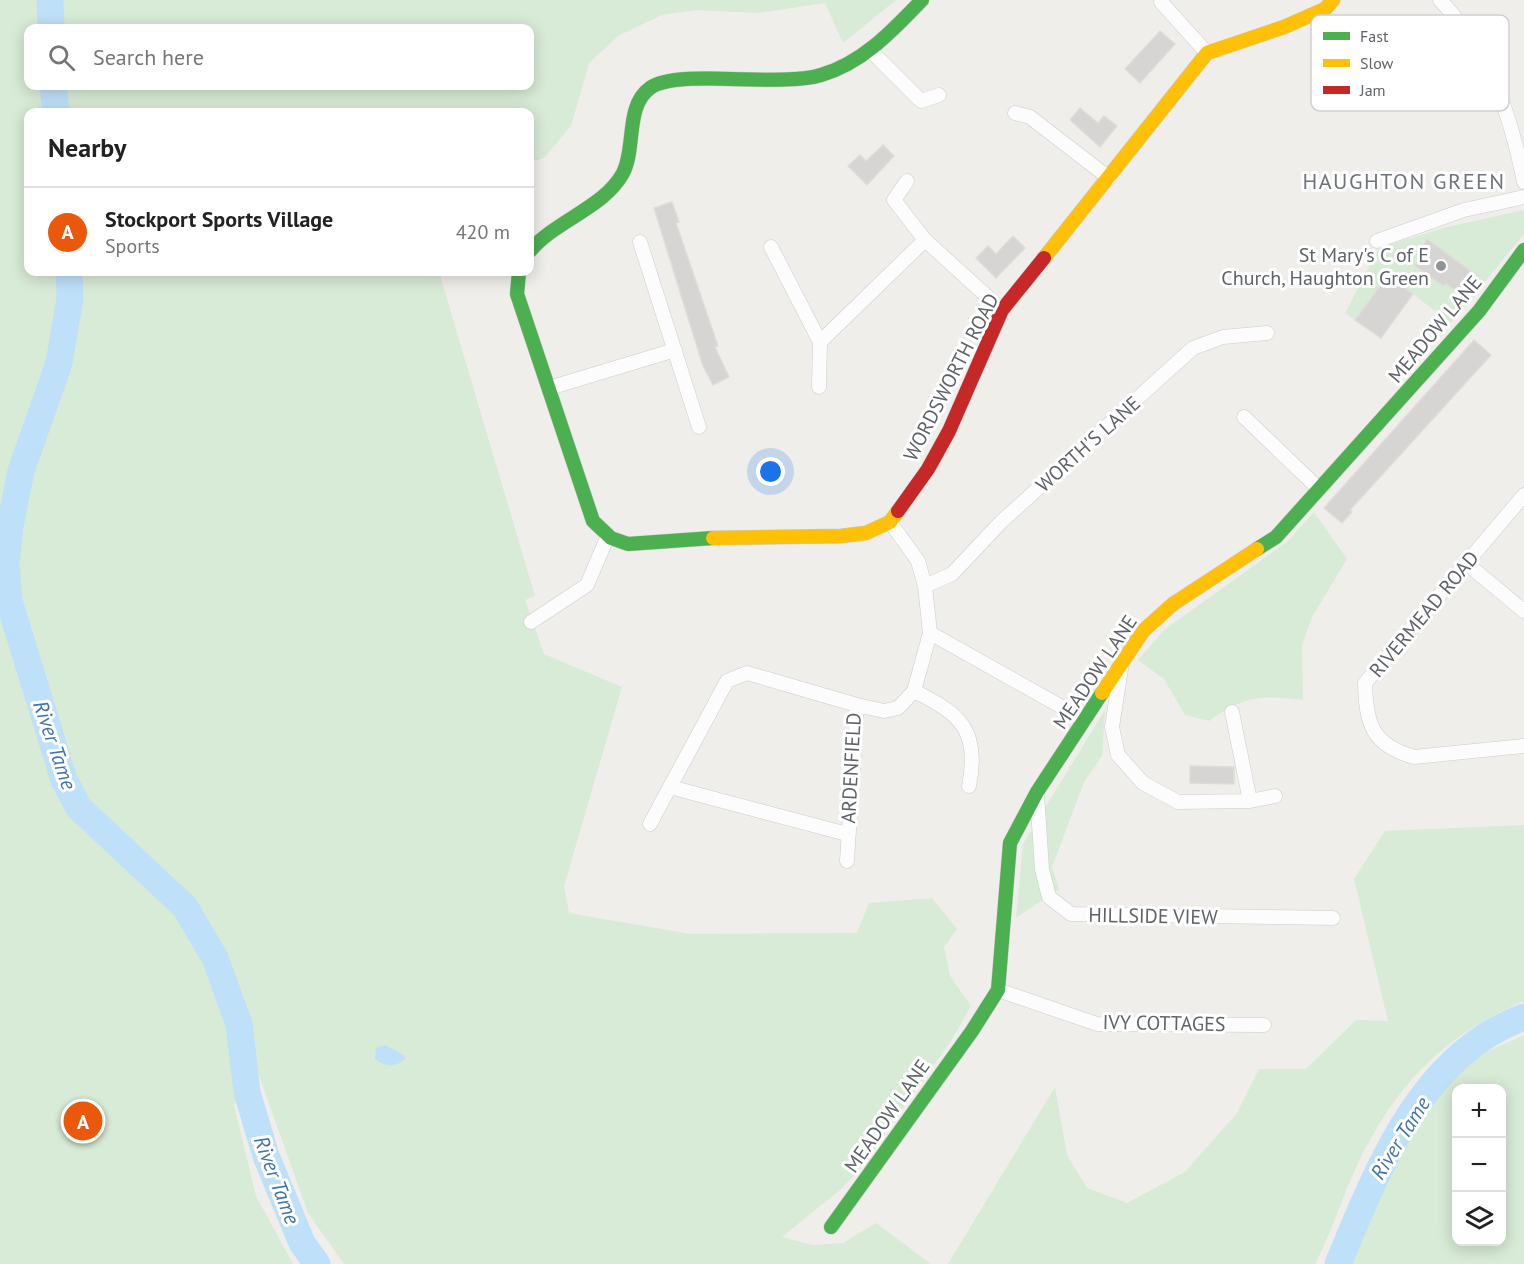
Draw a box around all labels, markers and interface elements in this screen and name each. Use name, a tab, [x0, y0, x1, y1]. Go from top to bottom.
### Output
legend	[1311, 15, 1509, 111]
search box	[24, 24, 534, 90]
text: Fast	[1360, 26, 1389, 46]
icon: search	[45, 41, 78, 74]
text: Search here	[93, 43, 204, 71]
text: Slow	[1360, 53, 1394, 73]
text: Jam	[1359, 80, 1386, 100]
text: Nearby	[48, 131, 126, 164]
district label: HAUGHTON GREEN	[1302, 167, 1506, 195]
text: Stockport Sports Village	[105, 205, 333, 233]
text: A	[61, 219, 74, 245]
text: 420 m	[456, 219, 510, 245]
text: Sports	[105, 233, 160, 259]
place label: St Mary's C of E Church, Haughton Green	[1221, 242, 1429, 291]
marker: St Mary's C of E Church, Haughton Green	[1434, 259, 1448, 273]
street label: MEADOW LANE	[1383, 270, 1487, 388]
street label: WORDSWORTH ROAD	[897, 289, 1005, 465]
street label: WORTH'S LANE	[1030, 390, 1146, 498]
your location	[756, 457, 785, 486]
street label: RIVERMEAD ROAD	[1363, 545, 1485, 683]
street label: MEADOW LANE	[1047, 610, 1143, 734]
water label: River Tame	[27, 697, 83, 793]
street label: ARDENFIELD	[835, 712, 867, 824]
street label: HILLSIDE VIEW	[1088, 902, 1218, 930]
street label: IVY COTTAGES	[1102, 1009, 1226, 1037]
street label: MEADOW LANE	[838, 1054, 936, 1178]
map controls	[1452, 1084, 1506, 1246]
button: +	[1452, 1084, 1506, 1138]
water label: River Tame	[1364, 1091, 1436, 1184]
pin: A	[64, 1098, 103, 1144]
water label: River Tame	[248, 1132, 306, 1228]
button: −	[1452, 1138, 1506, 1192]
button: layers	[1452, 1192, 1506, 1246]

